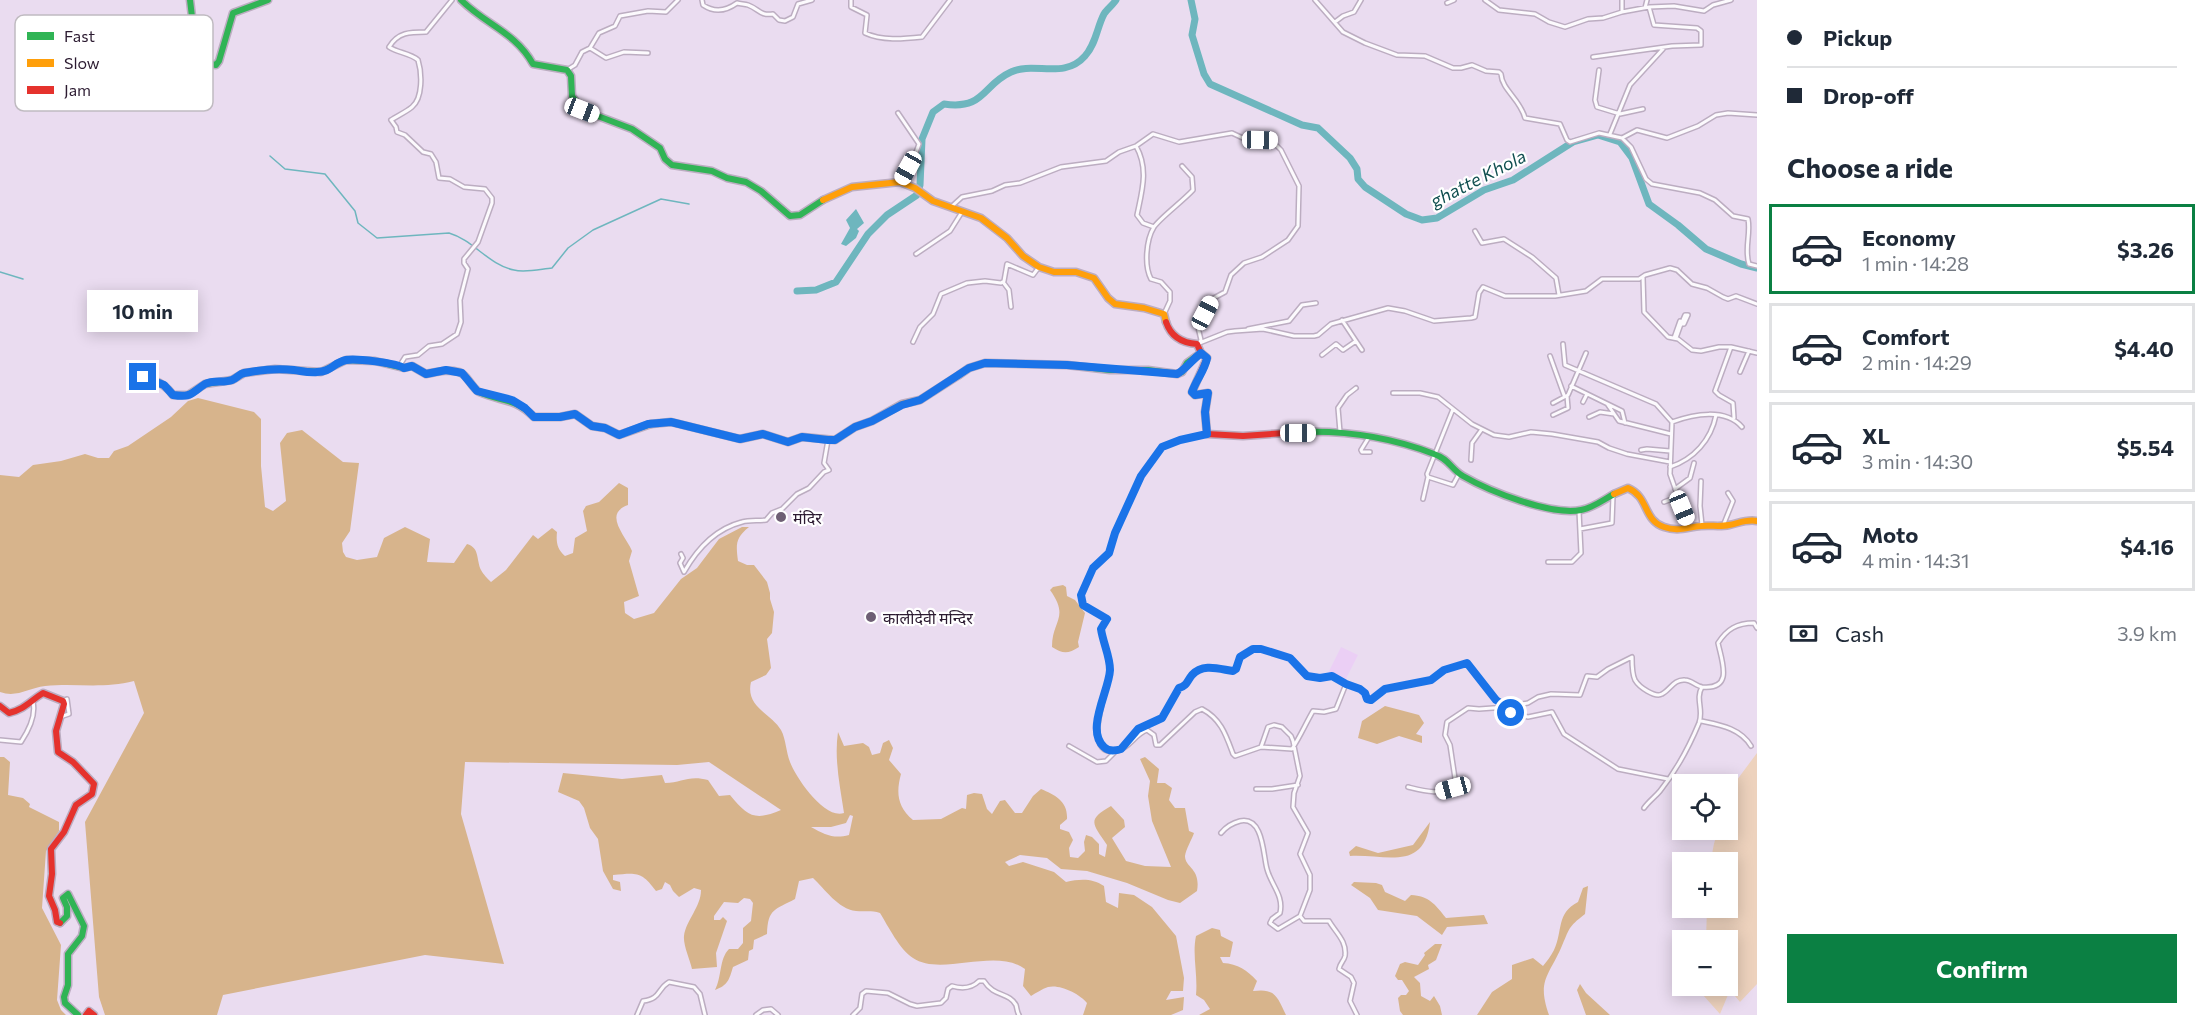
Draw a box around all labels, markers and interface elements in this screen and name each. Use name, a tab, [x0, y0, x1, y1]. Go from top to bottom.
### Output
legend	[15, 15, 213, 111]
text: Pickup	[1823, 24, 1892, 51]
text: Fast	[64, 26, 95, 45]
text: Slow	[64, 53, 100, 72]
text: Jam	[64, 80, 91, 99]
text: Drop-off	[1823, 82, 1914, 109]
car	[562, 95, 602, 125]
car	[1242, 131, 1278, 149]
water label: ghatte Khola	[1426, 145, 1529, 212]
car	[891, 148, 925, 188]
text: Choose a ride	[1787, 151, 1953, 184]
icon: car	[1790, 222, 1844, 276]
text: Economy	[1862, 224, 1956, 251]
text: $3.26	[2117, 236, 2174, 263]
text: 1 min · 14:28	[1862, 251, 1969, 275]
callout: 10 min	[88, 290, 198, 332]
car	[1189, 293, 1221, 333]
text: 10 min	[112, 299, 173, 323]
icon: car	[1790, 321, 1844, 375]
text: Comfort	[1862, 323, 1950, 350]
text: $4.40	[2114, 335, 2174, 362]
text: 2 min · 14:29	[1862, 350, 1972, 374]
route end	[129, 363, 156, 390]
icon: car	[1790, 420, 1844, 474]
text: XL	[1862, 422, 1890, 449]
car	[1280, 424, 1316, 442]
text: $5.54	[2117, 434, 2174, 461]
text: 3 min · 14:30	[1862, 449, 1973, 473]
car	[1667, 488, 1697, 528]
place label: मंदिर	[793, 508, 822, 527]
marker: मंदिर	[774, 510, 788, 524]
icon: car	[1790, 519, 1844, 573]
text: Moto	[1862, 521, 1918, 548]
text: $4.16	[2120, 533, 2174, 560]
text: 4 min · 14:31	[1862, 548, 1970, 572]
place label: कालीदेवी मन्दिर	[883, 608, 973, 627]
marker: कालीदेवी मन्दिर	[864, 610, 878, 624]
icon: cash	[1787, 617, 1820, 650]
text: Cash	[1835, 620, 1884, 647]
text: 3.9 km	[2117, 621, 2177, 645]
route start	[1497, 699, 1524, 726]
map controls	[1672, 774, 1738, 996]
button: locate	[1672, 774, 1738, 840]
car	[1433, 775, 1473, 801]
button: +	[1672, 852, 1738, 918]
button: −	[1672, 930, 1738, 996]
button: Confirm	[1787, 934, 2177, 1003]

